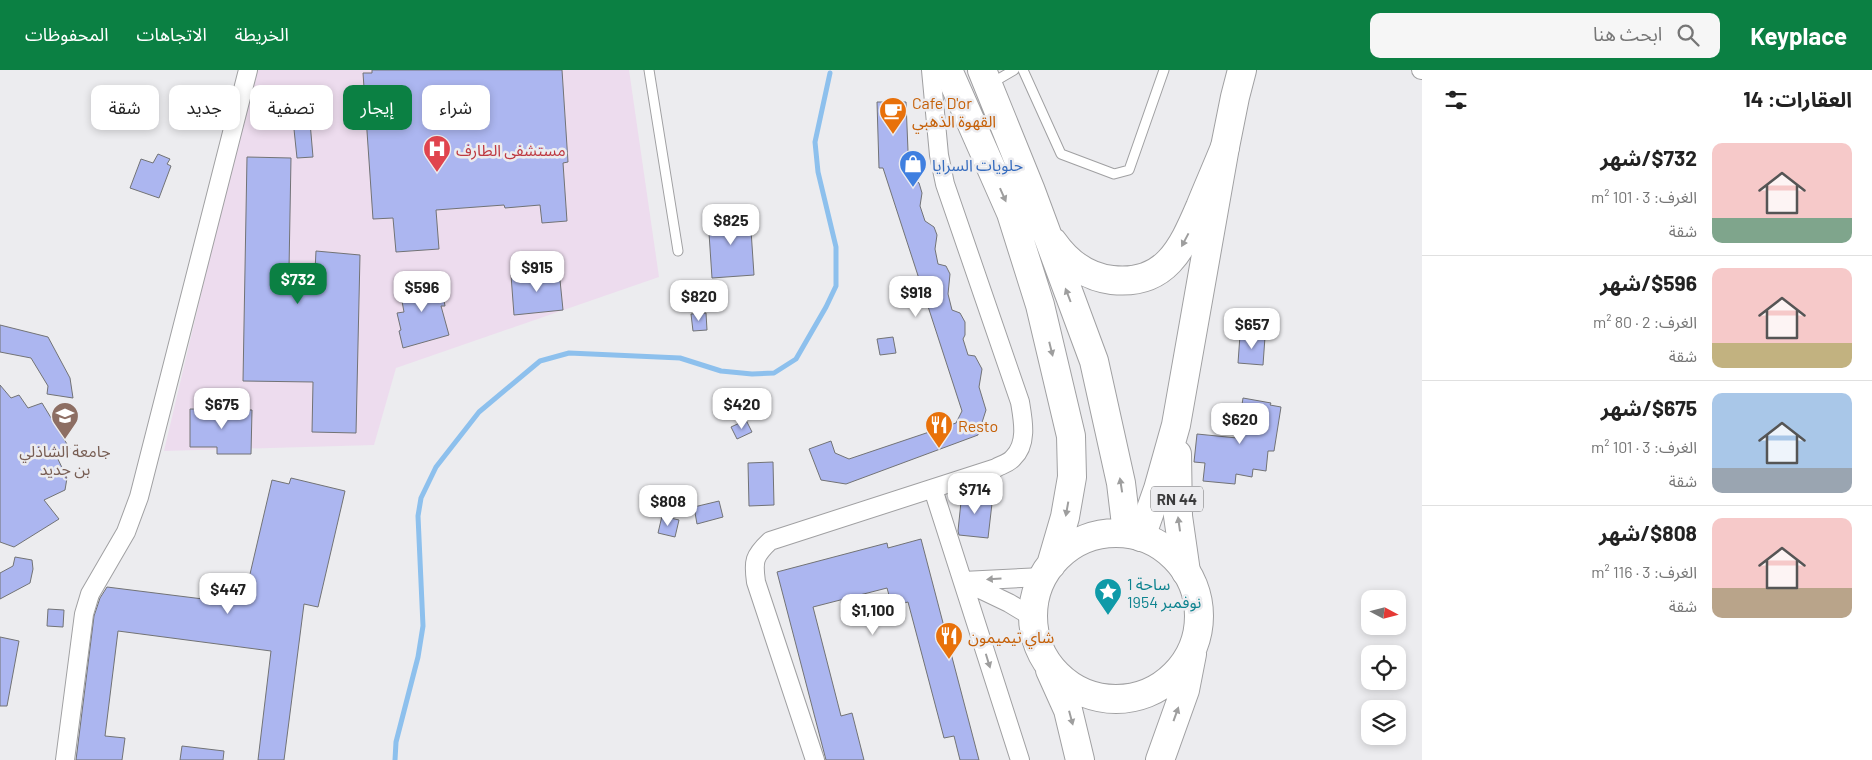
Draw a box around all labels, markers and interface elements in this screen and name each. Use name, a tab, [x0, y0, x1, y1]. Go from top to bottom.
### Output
search box	[1370, 13, 1720, 58]
icon: search	[1674, 21, 1702, 49]
text: Keyplace	[1750, 21, 1847, 50]
text: ابحث هنا	[1593, 22, 1662, 45]
text: المحفوظات	[25, 23, 109, 45]
text: الاتجاهات	[137, 23, 207, 45]
text: الخريطة	[235, 23, 289, 45]
chip: شقة	[91, 85, 159, 130]
chip: جديد	[169, 85, 240, 130]
chip: تصفية	[250, 85, 333, 130]
chip: إيجار	[343, 85, 412, 130]
chip: شراء	[422, 85, 490, 130]
icon: filters	[1442, 86, 1470, 114]
text: العقارات: 14	[1743, 86, 1852, 111]
place label: Cafe D'or القهوة الذهبي	[912, 93, 996, 133]
cafe icon: Cafe D'or القهوة الذهبي	[878, 96, 908, 135]
hospital icon: مستشفى الطارف	[422, 134, 452, 173]
place label: مستشفى الطارف	[456, 140, 566, 160]
text: $732/شهر	[1600, 145, 1697, 170]
shop icon: حلويات السرايا	[898, 149, 928, 188]
place label: حلويات السرايا	[932, 155, 1023, 175]
icon: home	[1752, 163, 1812, 223]
text: الغرف: 3 · 101 m²	[1591, 187, 1697, 206]
one-way arrow	[999, 188, 1007, 202]
pin: $825	[701, 204, 761, 246]
text: $825	[713, 210, 749, 229]
text: شقة	[1669, 221, 1697, 240]
one-way arrow	[1181, 233, 1189, 247]
pin: $915	[507, 250, 567, 293]
text: $915	[521, 257, 553, 276]
pin: $732	[268, 262, 328, 305]
text: $732	[281, 269, 315, 288]
pin: $596	[392, 270, 452, 313]
text: $596/شهر	[1600, 270, 1697, 295]
pin: $918	[886, 276, 946, 318]
text: $596	[405, 277, 439, 296]
pin: $820	[669, 280, 729, 322]
text: $918	[900, 282, 932, 301]
text: $820	[681, 286, 717, 305]
one-way arrow	[1064, 287, 1072, 302]
icon: home	[1752, 288, 1812, 348]
pin: $657	[1222, 308, 1282, 350]
text: الغرف: 2 · 80 m²	[1593, 312, 1697, 331]
text: $657	[1235, 314, 1269, 333]
one-way arrow	[1048, 342, 1056, 357]
text: شقة	[1669, 346, 1697, 365]
pin: $675	[192, 388, 252, 430]
pin: $420	[712, 388, 772, 430]
text: $675	[205, 394, 239, 413]
text: $420	[724, 394, 760, 413]
text: $675/شهر	[1601, 395, 1697, 420]
school or university icon: جامعة الشاذلي بن جديد	[50, 401, 80, 440]
pin: $620	[1210, 402, 1270, 445]
text: $620	[1222, 409, 1258, 428]
restaurant icon: Resto	[924, 410, 954, 449]
icon: home	[1752, 413, 1812, 473]
place label: Resto	[958, 416, 998, 435]
text: الغرف: 3 · 101 m²	[1591, 437, 1697, 456]
place label: جامعة الشاذلي بن جديد	[19, 441, 111, 479]
text: شقة	[1669, 471, 1697, 490]
pin: $714	[945, 472, 1005, 515]
one-way arrow	[1117, 477, 1125, 493]
text: $714	[959, 479, 991, 498]
pin: $808	[638, 484, 698, 527]
road number: RN 44	[1151, 486, 1203, 512]
text: $808	[650, 491, 686, 510]
one-way arrow	[1062, 502, 1070, 518]
one-way arrow	[1175, 515, 1183, 531]
text: $808/شهر	[1599, 520, 1697, 545]
icon: home	[1752, 538, 1812, 598]
text: الغرف: 3 · 116 m²	[1591, 562, 1697, 581]
pin: $447	[198, 572, 258, 615]
place label: ساحة 1 نوفمبر 1954	[1127, 574, 1201, 612]
one-way arrow	[986, 576, 1002, 584]
place icon: ساحة 1 نوفمبر 1954	[1093, 577, 1123, 616]
text: $447	[210, 579, 246, 598]
north arrow	[1361, 590, 1406, 635]
map controls	[1361, 590, 1406, 745]
pin: $1,100	[832, 594, 914, 636]
text: شقة	[1669, 596, 1697, 615]
text: $1,100	[852, 600, 894, 619]
restaurant icon: شاي تيميمون	[934, 621, 964, 660]
place label: شاي تيميمون	[968, 627, 1054, 649]
button: locate	[1361, 645, 1406, 690]
one-way arrow	[985, 654, 993, 669]
button: layers	[1361, 700, 1406, 745]
one-way arrow	[1172, 706, 1180, 721]
one-way arrow	[1067, 711, 1075, 726]

